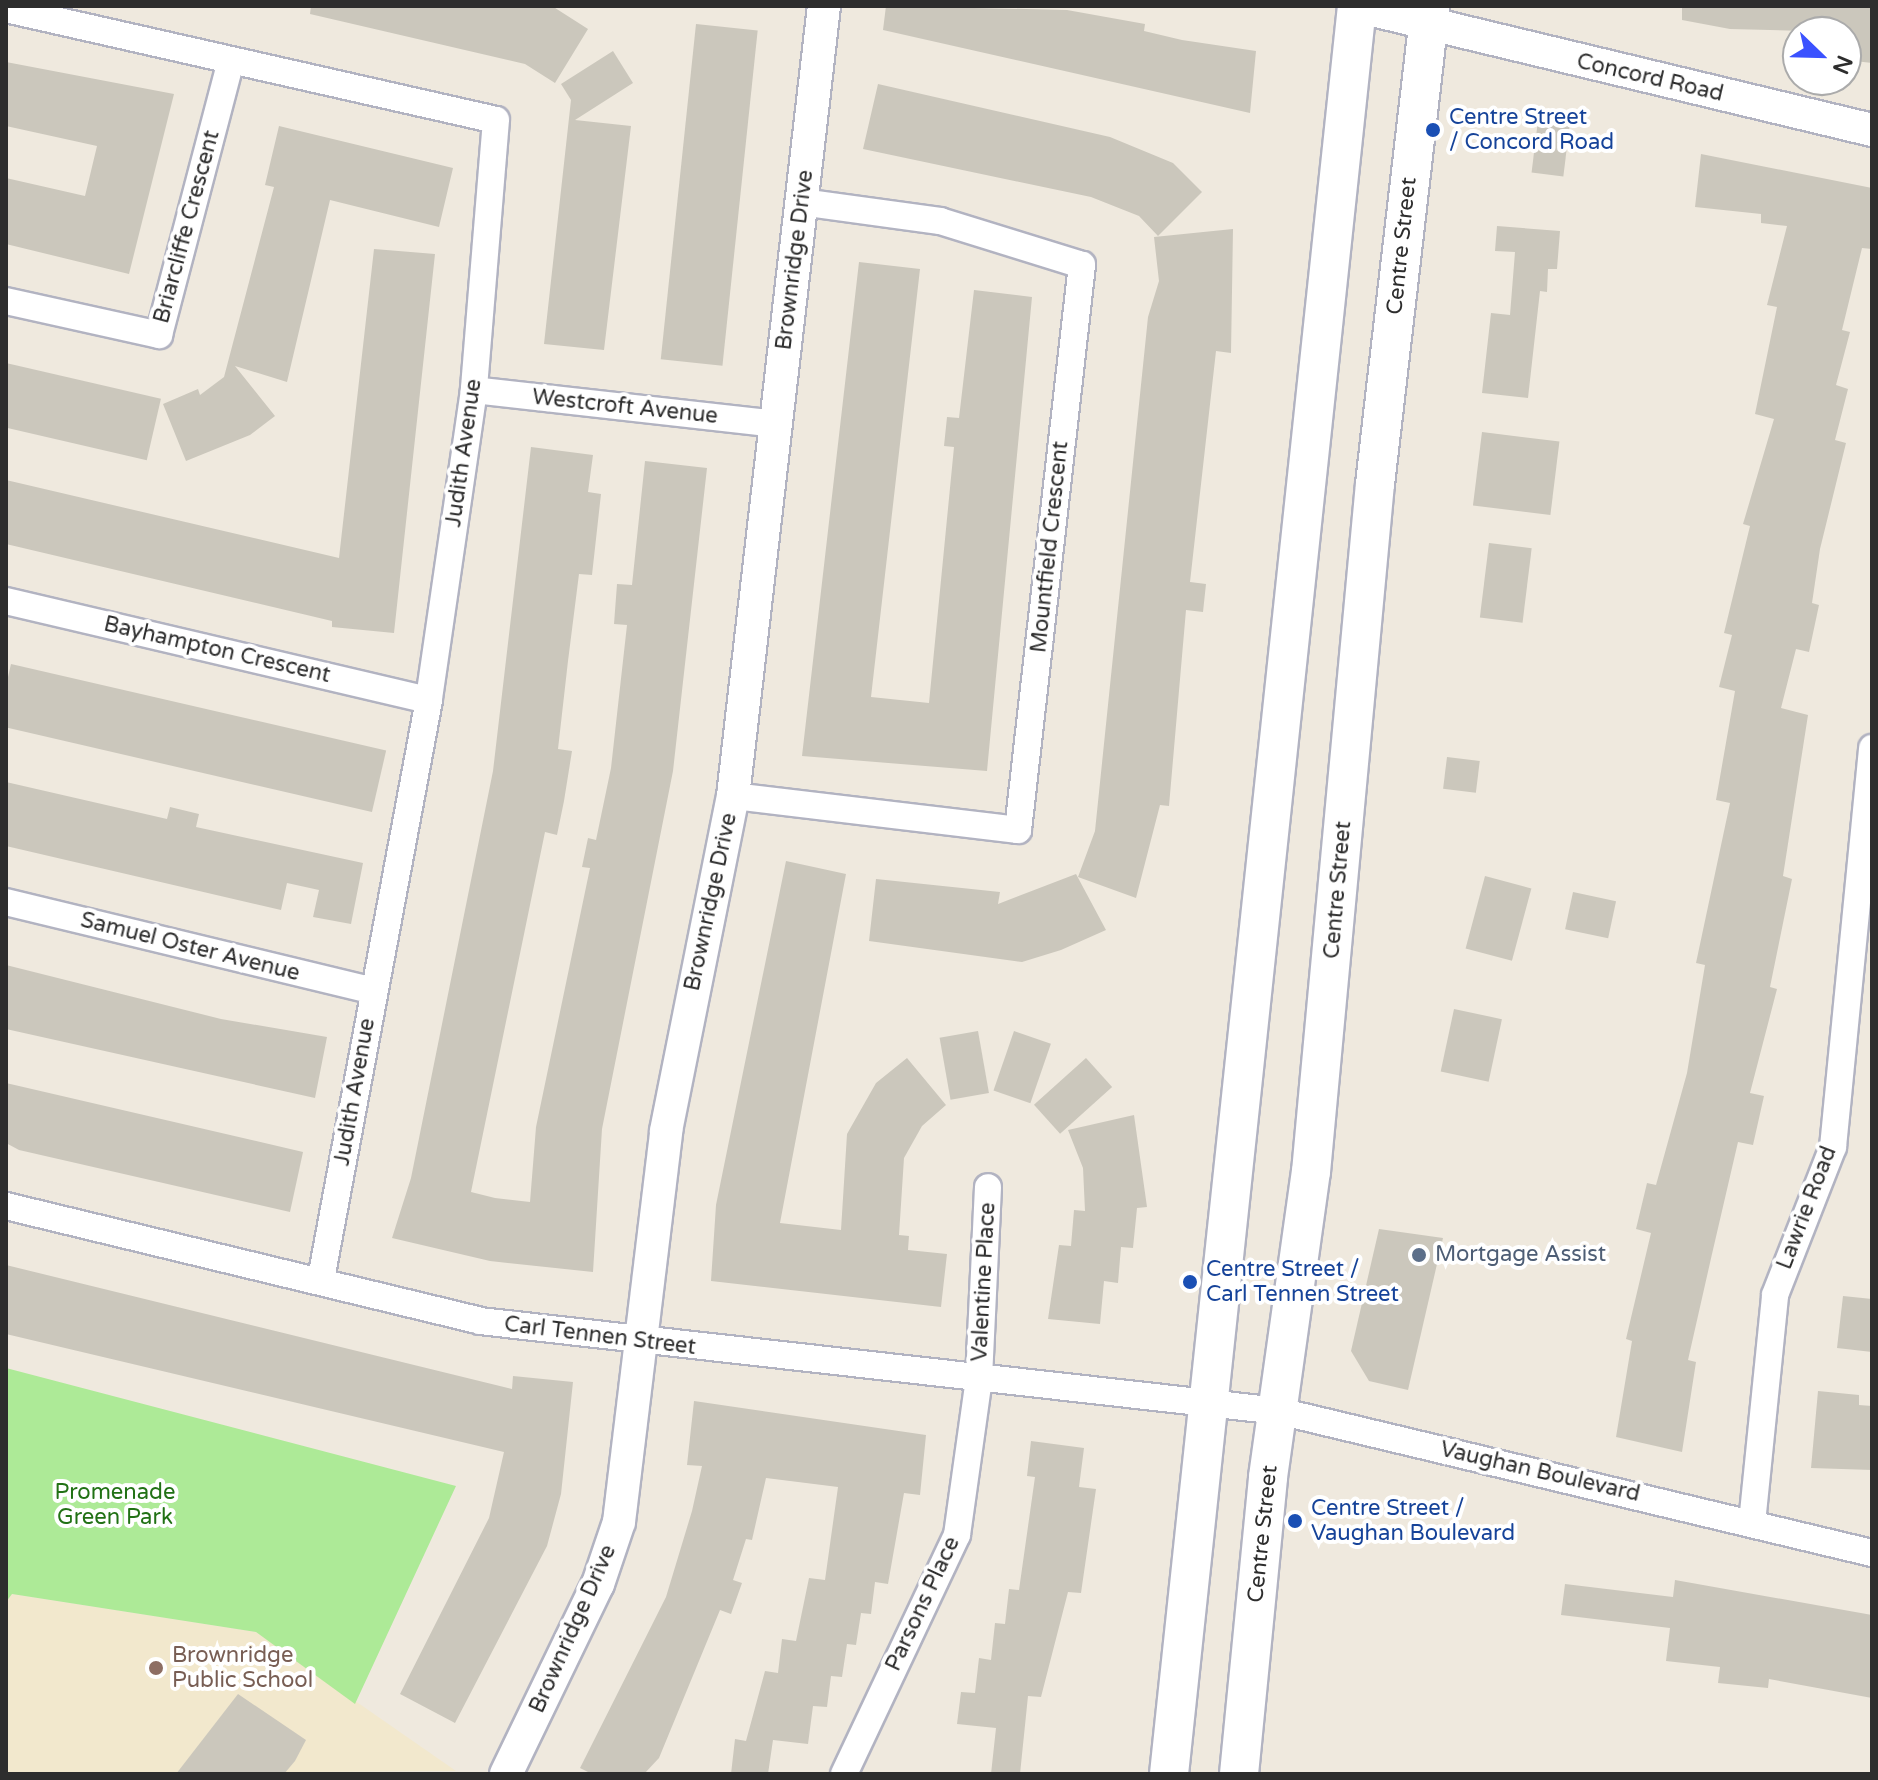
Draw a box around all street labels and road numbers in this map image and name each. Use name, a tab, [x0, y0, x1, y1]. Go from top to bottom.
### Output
street label: Concord Road	[1574, 48, 1726, 108]
street label: Briarcliffe Crescent	[149, 128, 225, 326]
street label: Brownridge Drive	[771, 168, 819, 352]
street label: Centre Street	[1382, 176, 1422, 316]
street label: Judith Avenue	[441, 377, 487, 529]
street label: Westcroft Avenue	[531, 384, 719, 430]
street label: Mountfield Crescent	[1026, 440, 1074, 654]
street label: Bayhampton Crescent	[101, 611, 333, 689]
street label: Brownridge Drive	[679, 811, 743, 993]
street label: Centre Street	[1319, 820, 1357, 960]
street label: Samuel Oster Avenue	[78, 907, 302, 987]
street label: Judith Avenue	[329, 1016, 381, 1168]
street label: Lawrie Road	[1771, 1143, 1843, 1273]
street label: Valentine Place	[967, 1202, 1001, 1362]
street label: Carl Tennen Street	[503, 1311, 697, 1361]
street label: Vaughan Boulevard	[1438, 1436, 1642, 1508]
street label: Centre Street	[1243, 1464, 1283, 1604]
street label: Parsons Place	[880, 1533, 966, 1675]
street label: Brownridge Drive	[524, 1541, 622, 1717]

